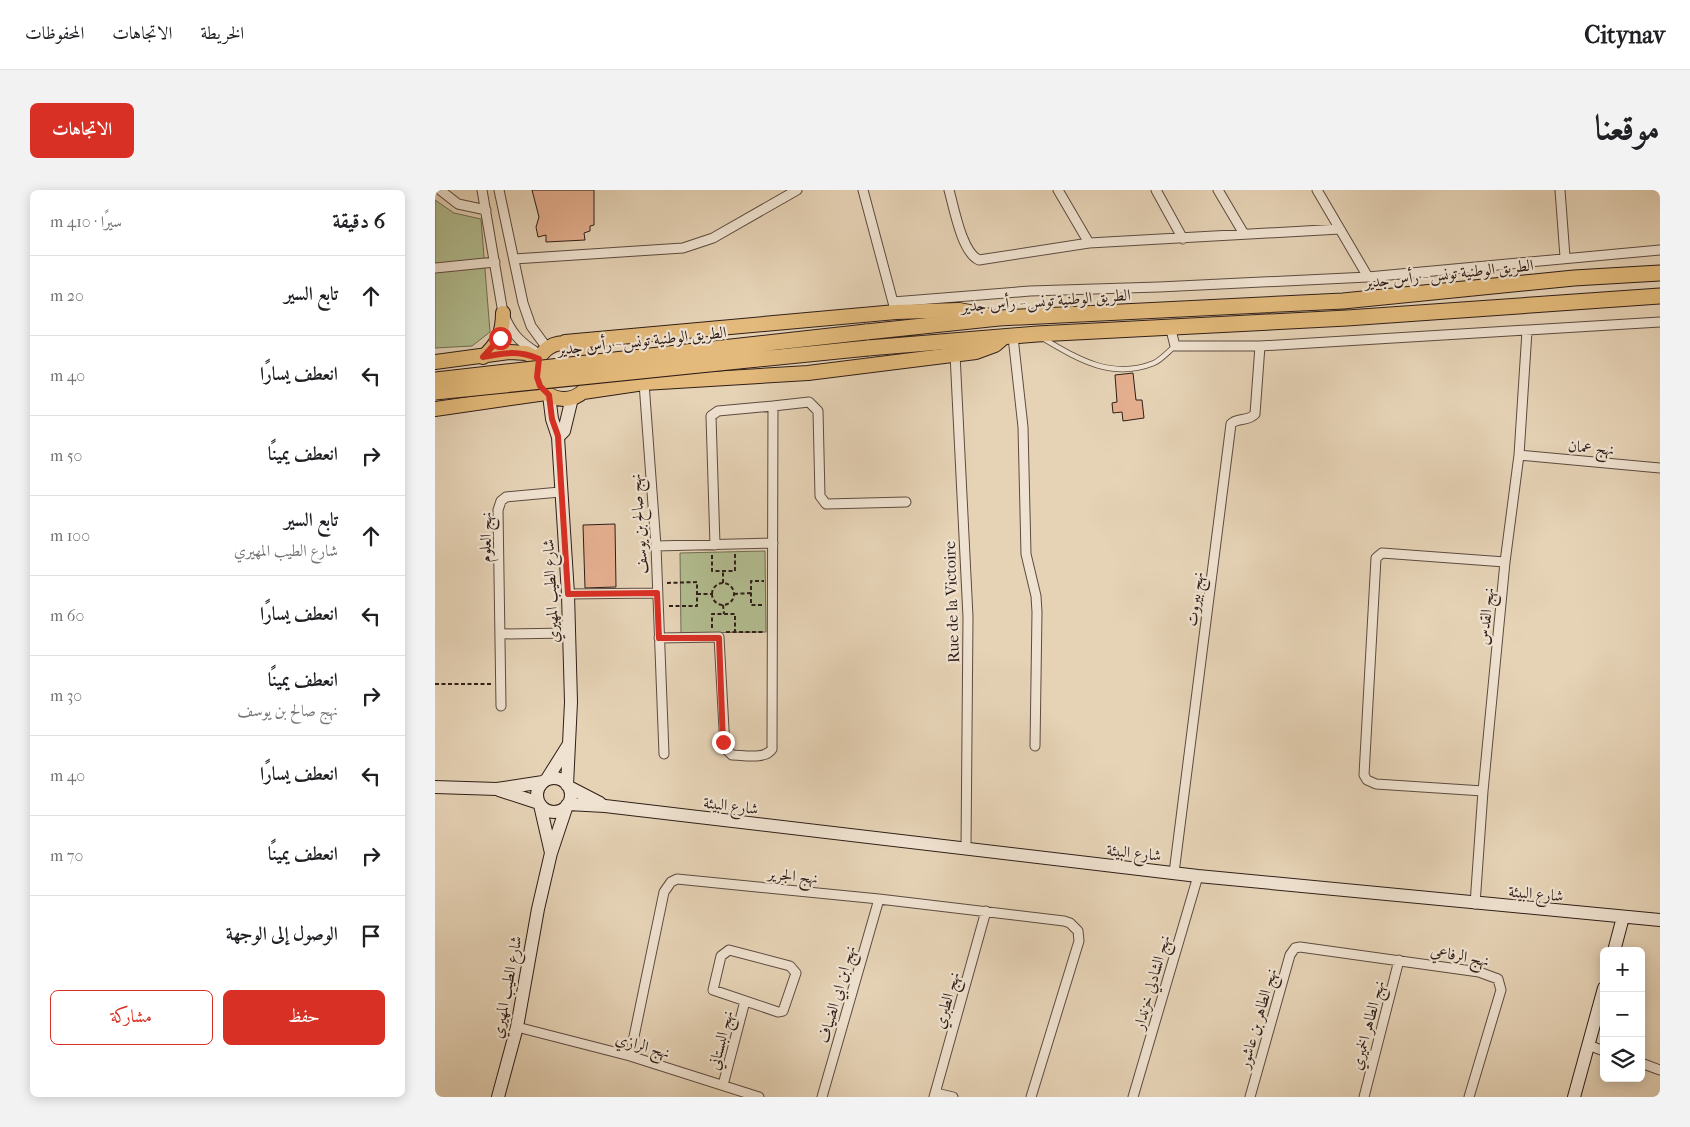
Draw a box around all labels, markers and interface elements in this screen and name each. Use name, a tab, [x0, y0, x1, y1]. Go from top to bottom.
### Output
text: Citynav	[1584, 21, 1665, 49]
text: المحفوظات	[25, 23, 84, 44]
text: الاتجاهات	[112, 23, 172, 44]
text: الخريطة	[200, 23, 244, 44]
button: الاتجاهات	[30, 103, 134, 158]
text: موقعنا	[1595, 107, 1660, 148]
text: 6 دقيقة	[332, 209, 385, 233]
text: سيرًا · 410 m	[50, 212, 122, 231]
street label: الطريق الوطنية تونس - رأس جدير	[1362, 253, 1534, 293]
icon: ahead	[357, 282, 385, 310]
text: تابع السير	[284, 283, 338, 305]
street label: الطريق الوطنية تونس - رأس جدير	[959, 283, 1131, 317]
text: 20 m	[50, 286, 84, 305]
street label: الطريق الوطنية تونس - رأس جدير	[555, 320, 727, 360]
route start	[489, 327, 512, 350]
icon: left	[357, 362, 385, 390]
text: انعطف يسارًا	[260, 363, 338, 385]
text: 40 m	[50, 366, 85, 385]
street label: نهج عمان	[1567, 436, 1615, 464]
icon: right	[357, 442, 385, 470]
text: انعطف يمينًا	[268, 443, 338, 465]
text: 50 m	[50, 446, 82, 465]
street label: نهج صالح بن يوسف	[626, 473, 656, 575]
text: تابع السير	[284, 509, 338, 531]
street label: نهج العلوم	[476, 512, 500, 563]
icon: ahead	[357, 522, 385, 550]
text: 100 m	[50, 526, 90, 545]
street label: شارع الطيب المهيري	[538, 538, 567, 643]
text: شارع الطيب المهيري	[234, 541, 338, 560]
street label: Rue de la Victoire	[940, 541, 963, 663]
street label: نهج بيروت	[1182, 571, 1212, 628]
street label: نهج القدس	[1473, 586, 1503, 646]
icon: left	[357, 602, 385, 630]
text: انعطف يسارًا	[260, 603, 338, 625]
text: 60 m	[50, 606, 84, 625]
text: انعطف يمينًا	[268, 669, 338, 691]
icon: right	[357, 682, 385, 710]
text: 30 m	[50, 686, 82, 705]
text: نهج صالح بن يوسف	[237, 701, 338, 720]
route end	[712, 731, 735, 754]
icon: left	[357, 762, 385, 790]
text: انعطف يسارًا	[260, 763, 338, 785]
text: 40 m	[50, 766, 85, 785]
street label: شارع البيئة	[702, 793, 760, 822]
street label: شارع البيئة	[1105, 840, 1162, 869]
icon: right	[357, 842, 385, 870]
text: انعطف يمينًا	[268, 843, 338, 865]
text: 70 m	[50, 846, 83, 865]
street label: نهج الجرير	[765, 863, 819, 893]
street label: شارع البيئة	[1507, 882, 1564, 909]
icon: arrive	[357, 922, 385, 950]
text: الوصول إلى الوجهة	[226, 923, 338, 945]
street label: نهج الشادلي خزندار	[1128, 933, 1179, 1035]
street label: شارع الطيب المهيري	[487, 934, 530, 1041]
street label: نهج الرفاعي	[1428, 941, 1491, 975]
street label: نهج ابن ابي الضياف	[813, 943, 864, 1047]
map controls	[1600, 947, 1645, 1082]
button: +	[1600, 947, 1645, 992]
street label: نهج الطاهر بن عاشور	[1234, 966, 1286, 1074]
street label: نهج الطبري	[929, 970, 968, 1032]
street label: نهج الطاهر الخميري	[1346, 978, 1393, 1073]
button: مشاركة	[50, 990, 213, 1045]
button: حفظ	[223, 990, 385, 1045]
button: −	[1600, 992, 1645, 1037]
street label: نهج البستاني	[704, 1008, 742, 1073]
street label: نهج الرازي	[612, 1029, 672, 1067]
button: layers	[1600, 1037, 1645, 1082]

